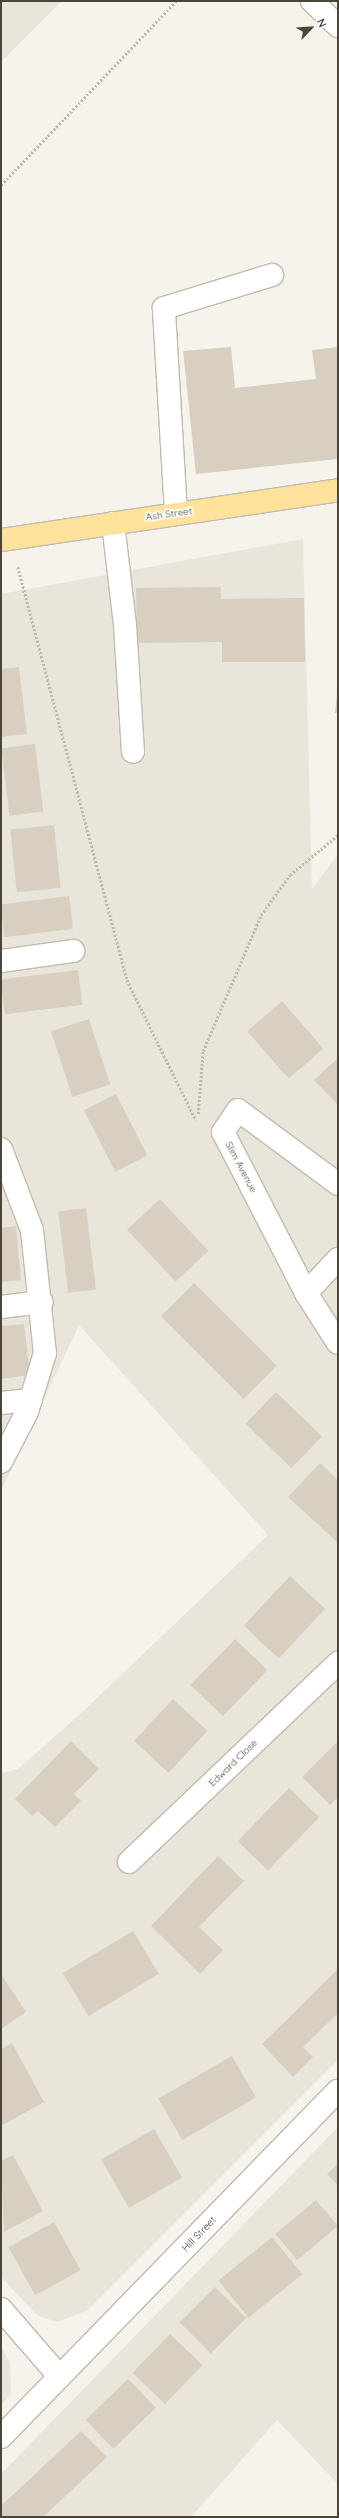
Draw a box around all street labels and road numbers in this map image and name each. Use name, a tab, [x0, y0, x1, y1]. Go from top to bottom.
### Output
street label: Ash Street	[145, 505, 193, 523]
street label: Slim Avenue	[223, 1139, 259, 1195]
street label: Edward Close	[206, 1737, 260, 1789]
street label: Hill Street	[179, 2214, 219, 2254]

